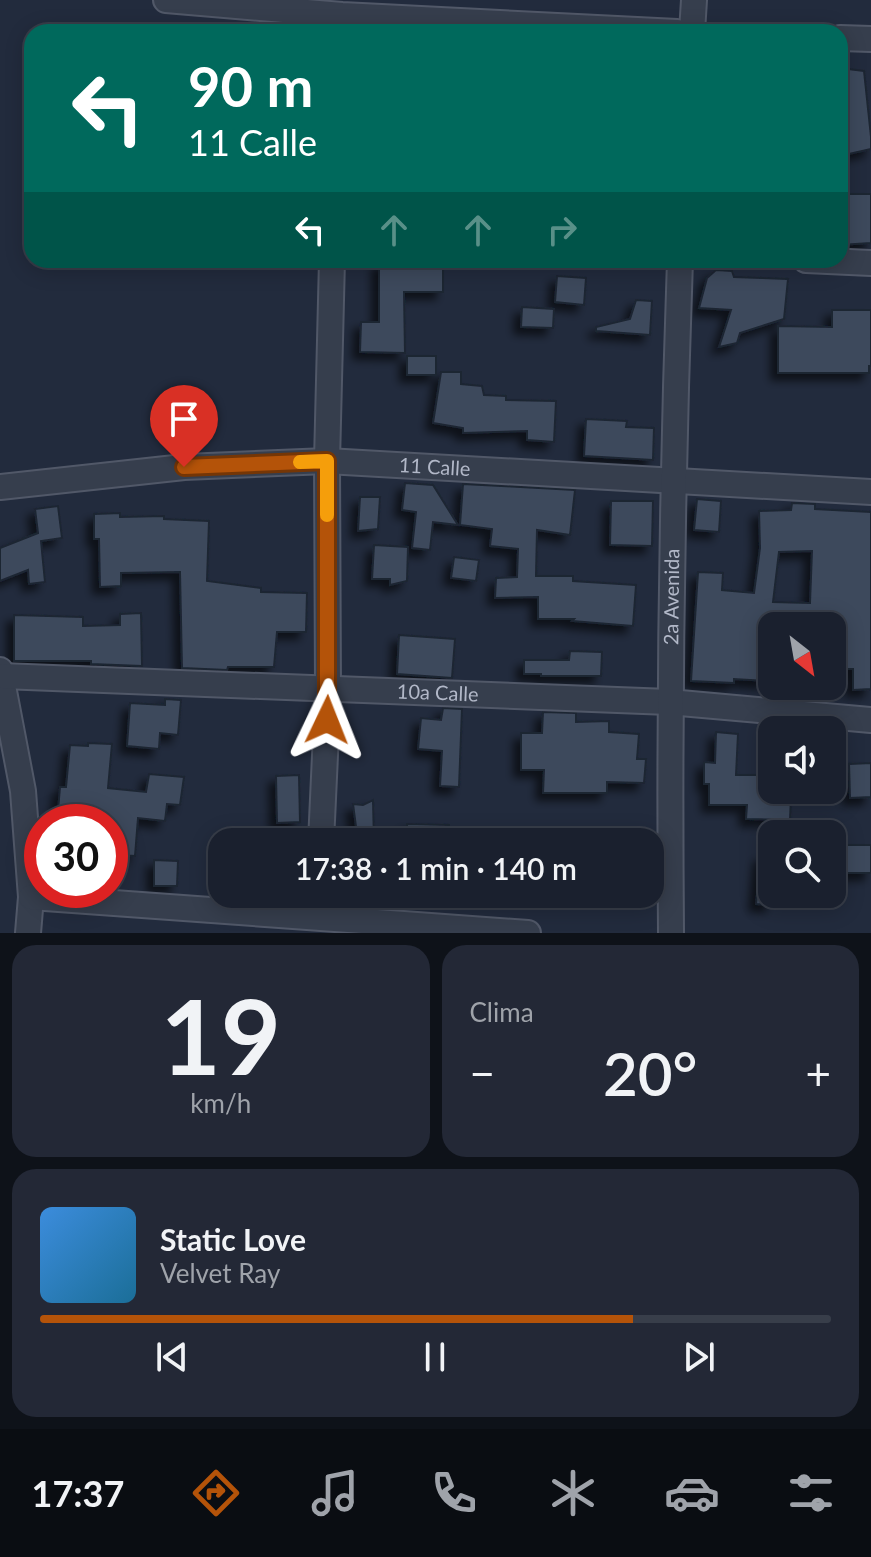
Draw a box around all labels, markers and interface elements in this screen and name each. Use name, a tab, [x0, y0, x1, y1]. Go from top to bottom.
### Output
text: 90 m	[188, 52, 313, 119]
icon: left	[56, 56, 160, 160]
text: 11 Calle	[188, 120, 317, 164]
icon: left	[288, 208, 332, 252]
icon: ahead	[372, 208, 416, 252]
icon: ahead	[456, 208, 500, 252]
icon: right	[540, 208, 584, 252]
pin	[150, 385, 218, 467]
icon: arrive	[162, 397, 206, 441]
street label: 11 Calle	[398, 452, 471, 480]
street label: 2a Avenida	[658, 549, 683, 645]
north arrow	[758, 612, 846, 700]
map controls	[758, 612, 846, 908]
position arrow	[285, 678, 369, 762]
street label: 10a Calle	[396, 678, 479, 706]
button: sound	[758, 716, 846, 804]
speed limit sign: 30	[24, 804, 128, 908]
button: search	[758, 820, 846, 908]
text: 17:38 · 1 min · 140 m	[295, 850, 577, 886]
text: 19	[160, 972, 281, 1097]
text: Clima	[470, 996, 534, 1028]
text: 20°	[603, 1037, 698, 1109]
text: −	[470, 1047, 495, 1099]
text: +	[805, 1047, 831, 1099]
text: km/h	[190, 1087, 251, 1119]
text: Static Love	[160, 1221, 306, 1257]
text: Velvet Ray	[160, 1257, 280, 1289]
icon: previous	[150, 1335, 194, 1379]
icon: pause	[413, 1335, 457, 1379]
icon: next	[677, 1335, 721, 1379]
icon: directions	[188, 1465, 244, 1521]
icon: music	[307, 1465, 363, 1521]
icon: phone	[426, 1465, 482, 1521]
icon: climate	[545, 1465, 601, 1521]
icon: car	[664, 1465, 720, 1521]
icon: filters	[783, 1465, 839, 1521]
text: 17:37	[32, 1471, 124, 1515]

